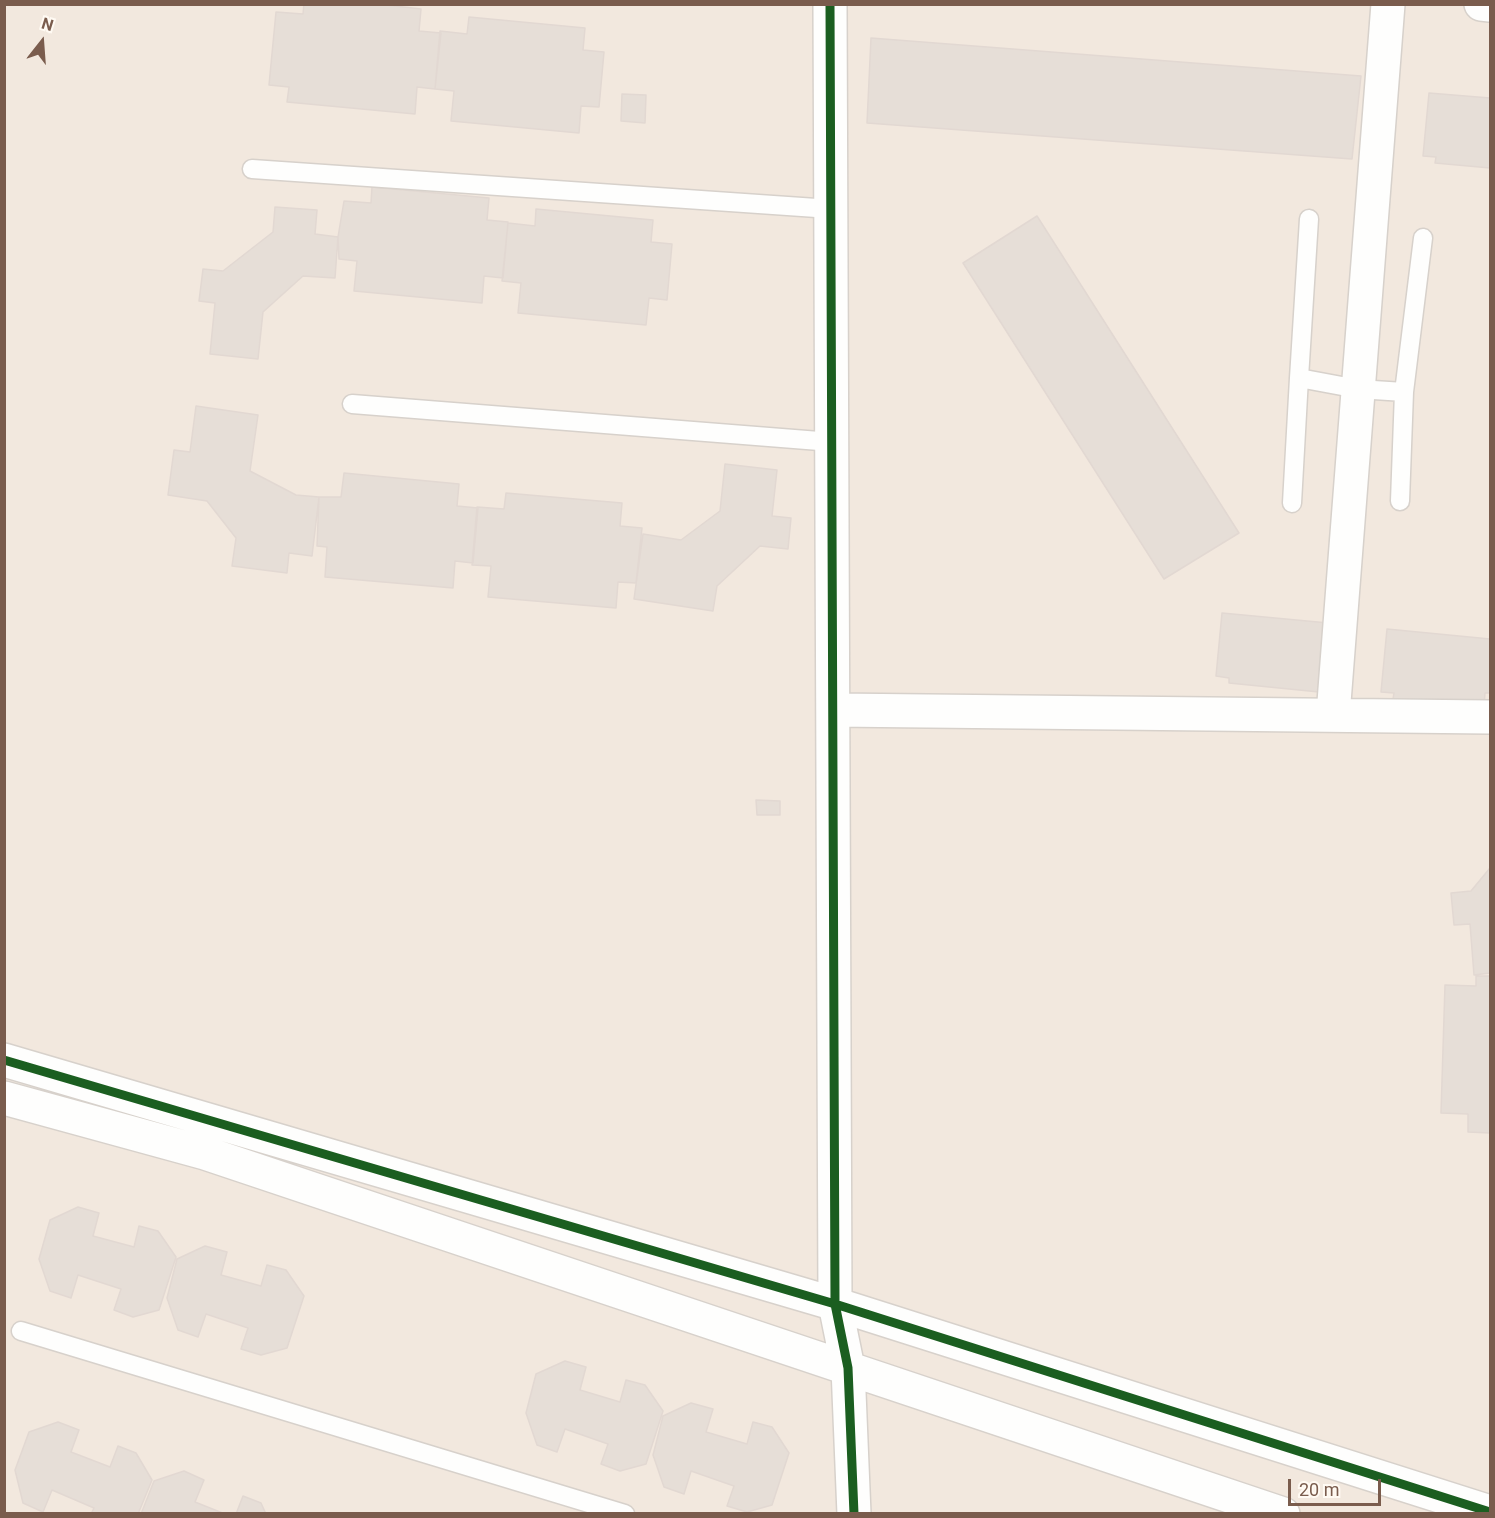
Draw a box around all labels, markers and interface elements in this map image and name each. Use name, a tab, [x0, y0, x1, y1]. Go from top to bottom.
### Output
north arrow	[12, 12, 72, 72]
text: N	[39, 14, 56, 35]
scale bar	[1291, 1467, 1384, 1505]
text: 20 m	[1299, 1479, 1339, 1500]

